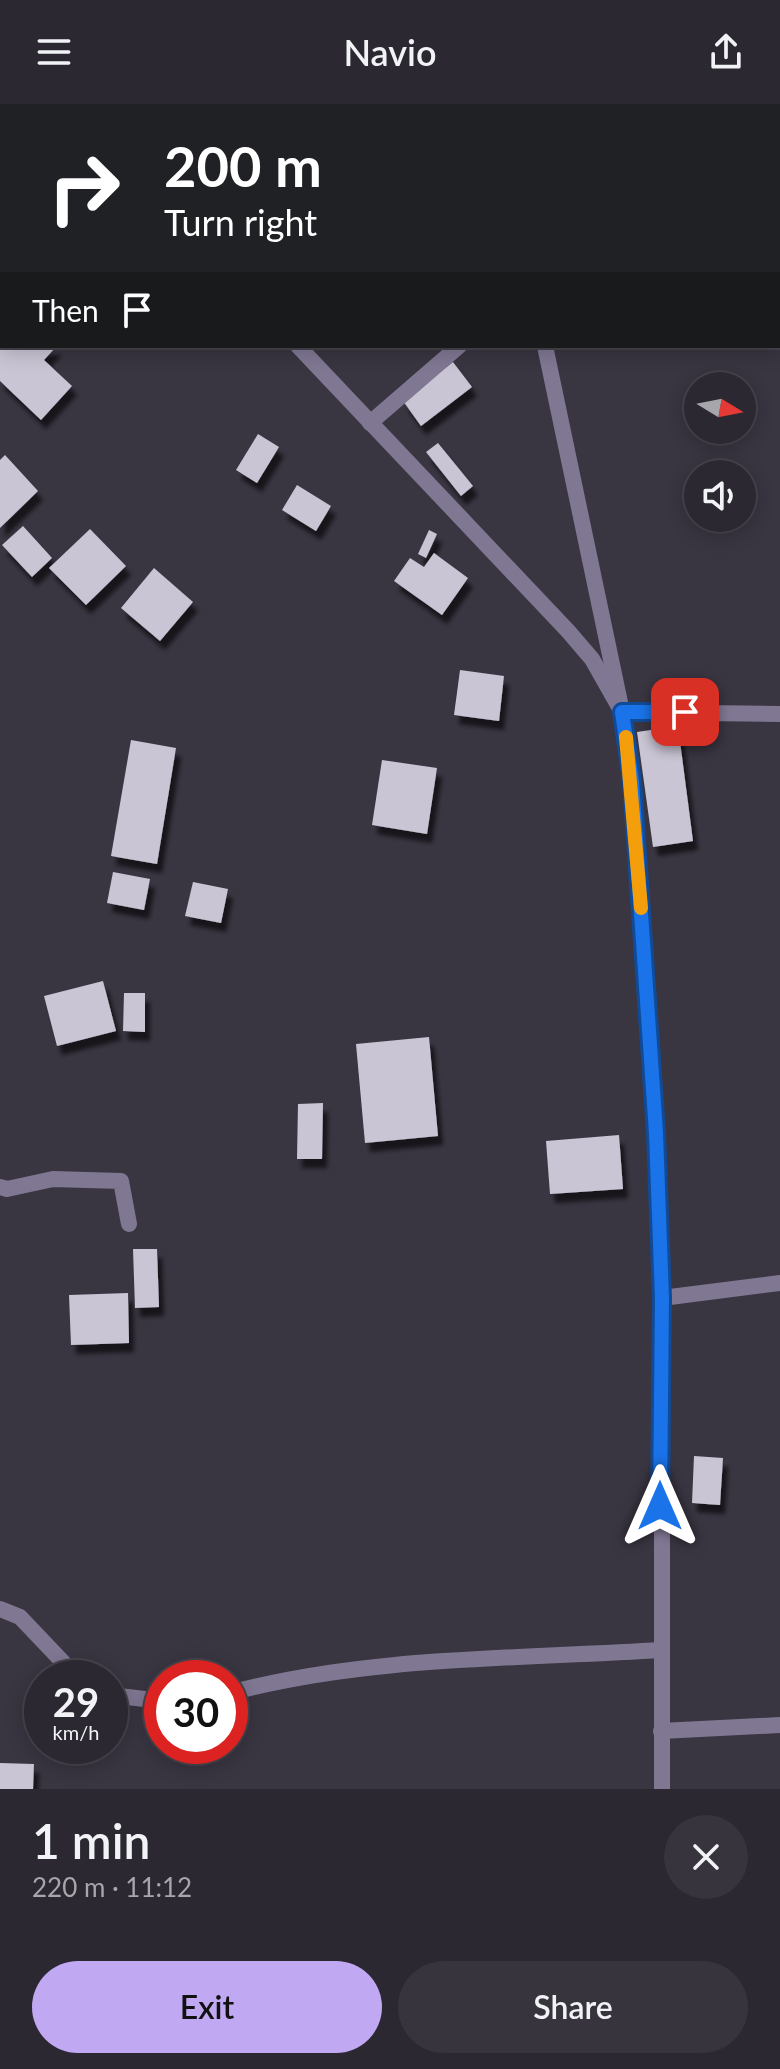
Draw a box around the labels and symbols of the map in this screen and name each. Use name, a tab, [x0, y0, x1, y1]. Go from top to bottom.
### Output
north arrow	[684, 372, 756, 444]
pin	[651, 678, 719, 746]
position arrow	[618, 1464, 702, 1548]
speed limit sign: 30	[144, 1660, 248, 1764]

